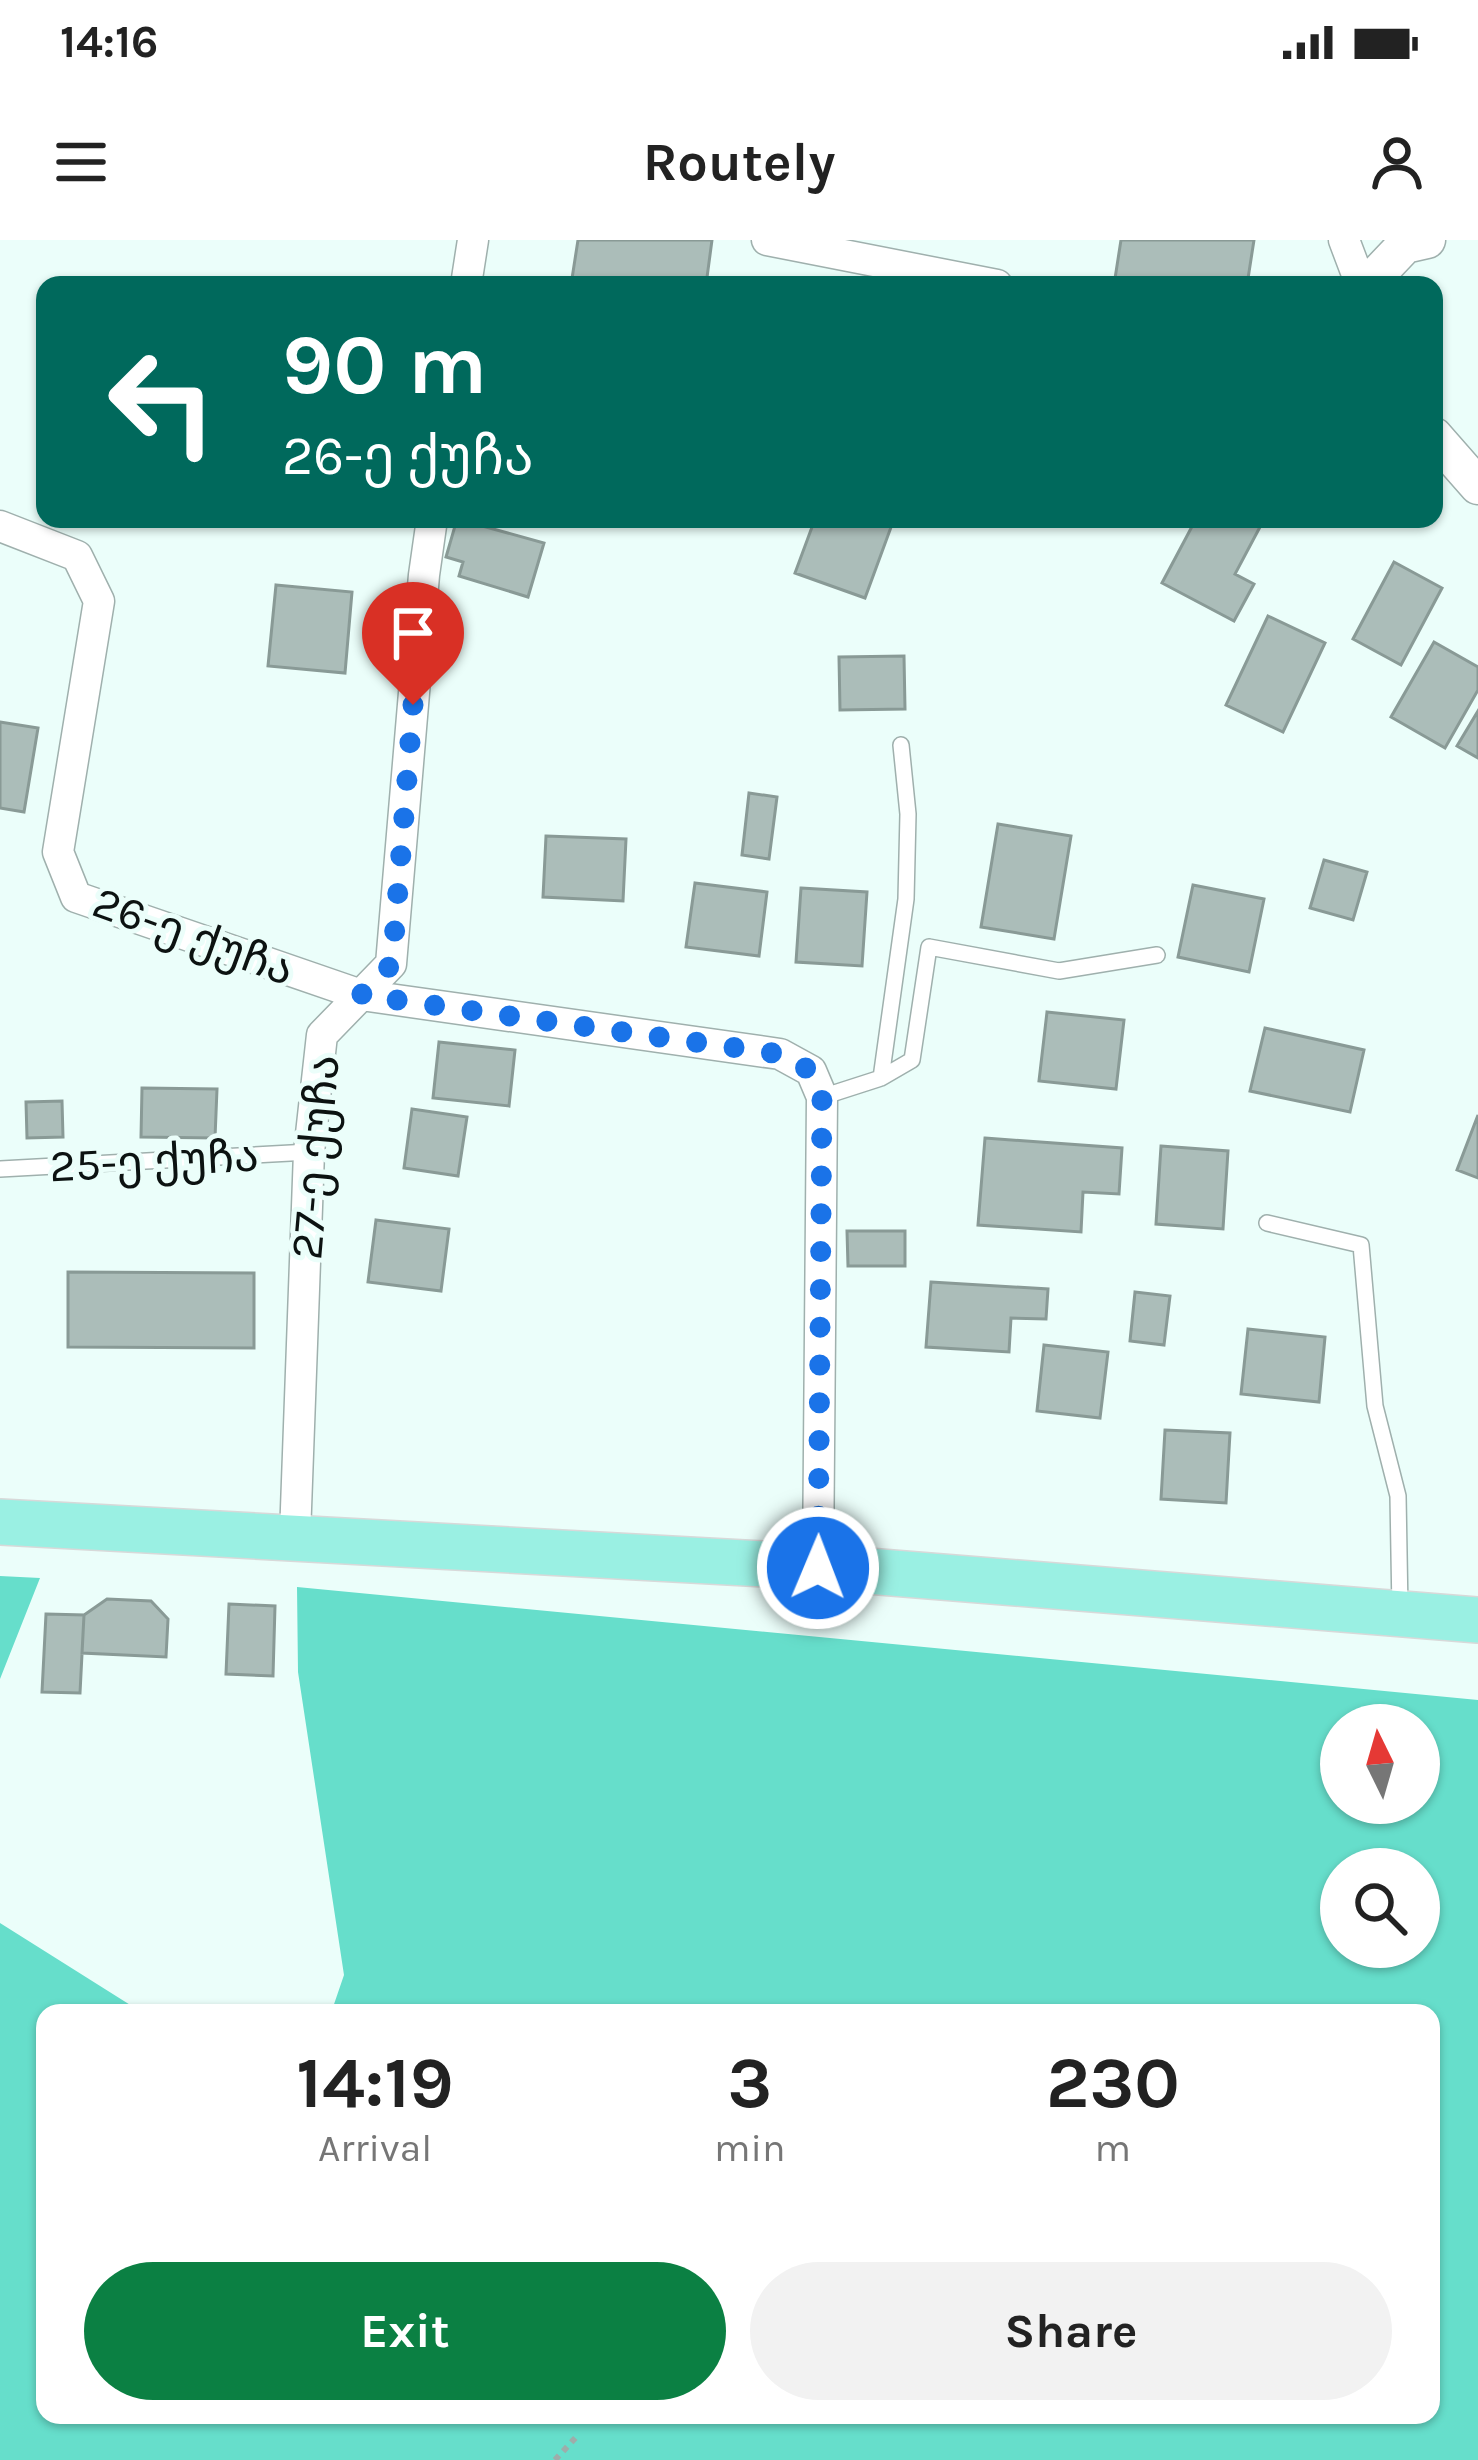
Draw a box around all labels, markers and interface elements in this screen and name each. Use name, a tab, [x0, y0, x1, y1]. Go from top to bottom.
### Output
text: 14:16	[60, 16, 158, 68]
icon: menu	[48, 129, 114, 195]
icon: person	[1364, 129, 1430, 195]
text: Routely	[643, 130, 835, 194]
text: 90 m	[282, 316, 487, 414]
icon: left	[84, 324, 240, 480]
text: 26-ე ქუჩა	[282, 424, 534, 488]
pin	[362, 582, 464, 705]
icon: arrive	[380, 600, 446, 666]
street label: 26-ე ქუჩა	[86, 876, 301, 996]
street label: 27-ე ქუჩა	[280, 1053, 350, 1262]
street label: 25-ე ქუჩა	[48, 1130, 260, 1192]
position arrow	[755, 1505, 881, 1631]
north arrow	[1320, 1704, 1440, 1824]
map controls	[1320, 1704, 1440, 1968]
button: search	[1320, 1848, 1440, 1968]
text: 14:19	[296, 2041, 454, 2125]
text: 3	[727, 2041, 772, 2125]
text: 230	[1046, 2041, 1180, 2125]
text: Arrival	[318, 2125, 432, 2171]
text: min	[714, 2125, 786, 2171]
text: m	[1095, 2125, 1131, 2171]
button: Exit	[84, 2262, 726, 2400]
button: Share	[750, 2262, 1392, 2400]

